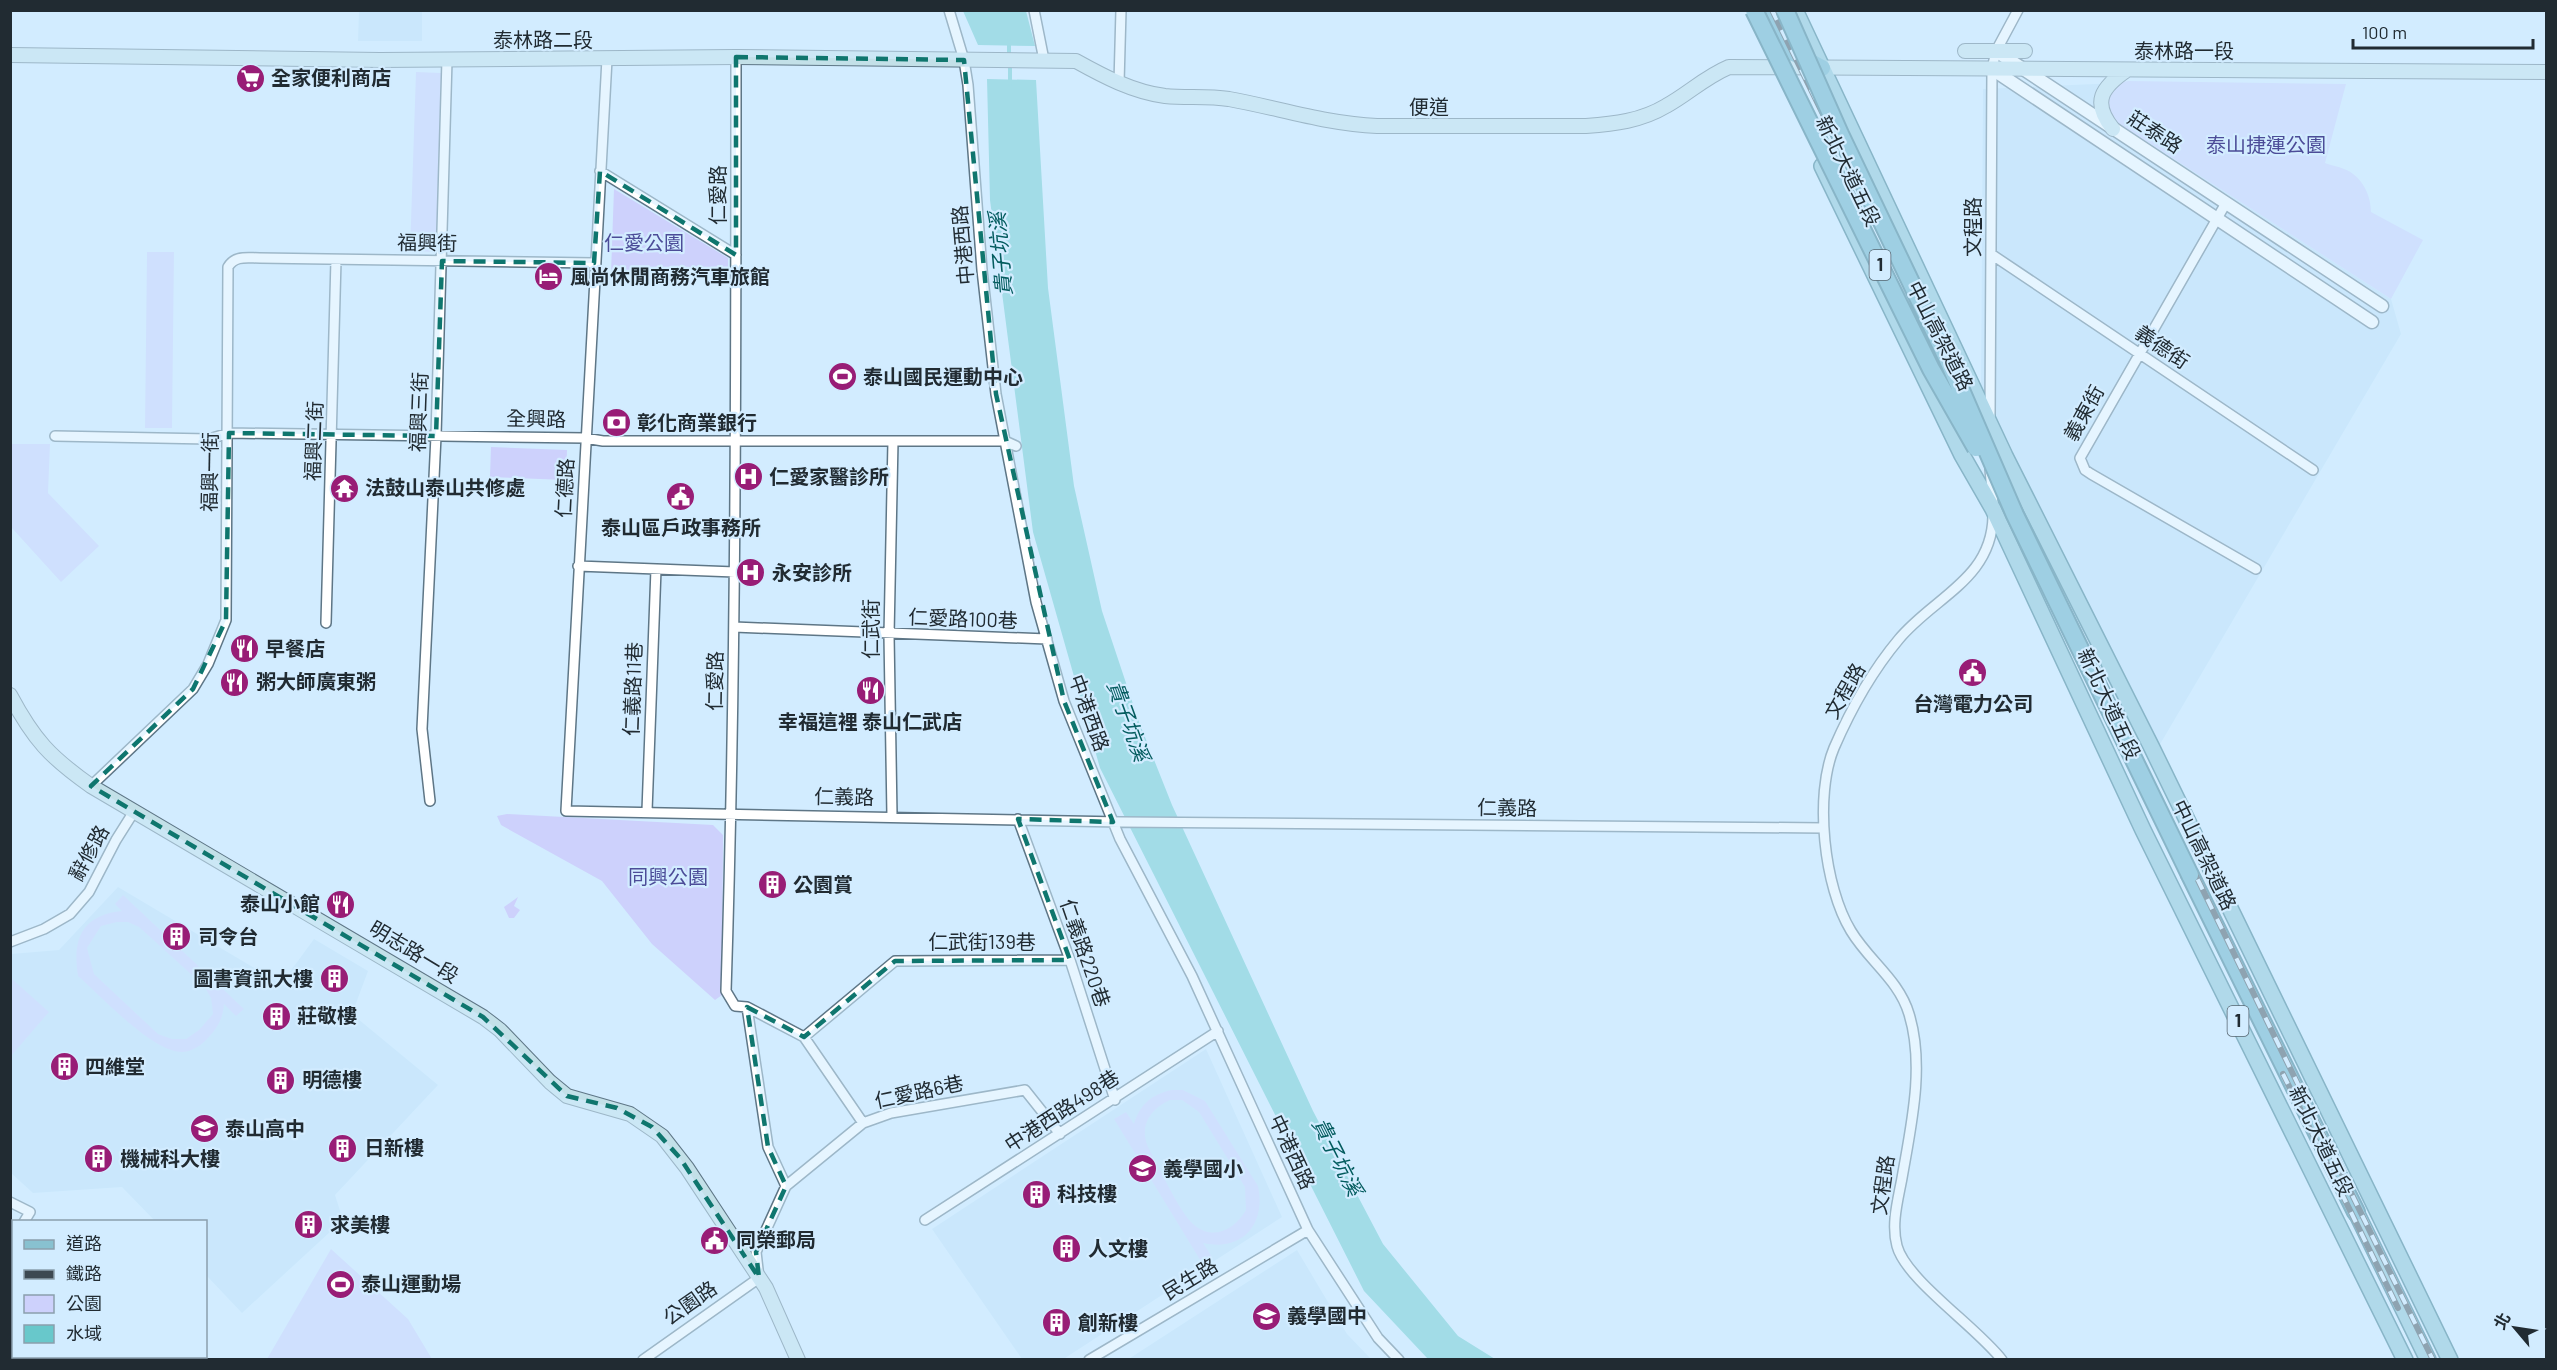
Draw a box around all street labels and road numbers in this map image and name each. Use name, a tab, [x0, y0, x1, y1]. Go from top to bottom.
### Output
street label: 泰林路二段	[493, 27, 593, 51]
street label: 泰林路一段	[2134, 38, 2234, 62]
street label: 便道	[1409, 94, 1449, 118]
street label: 莊泰路	[2124, 105, 2187, 158]
street label: 新北大道五段	[1812, 111, 1886, 230]
street label: 仁愛路	[705, 165, 729, 225]
street label: 文程路	[1960, 197, 1984, 257]
street label: 中港西路	[947, 204, 977, 286]
street label: 福興街	[397, 229, 457, 255]
road number: 1	[1870, 250, 1890, 280]
street label: 中山高架道路	[1903, 277, 1979, 394]
street label: 義德街	[2131, 319, 2194, 373]
street label: 福興三街	[405, 372, 431, 452]
street label: 義東街	[2058, 380, 2108, 445]
street label: 福興二街	[300, 401, 326, 481]
street label: 全興路	[506, 405, 566, 431]
street label: 福興一街	[196, 432, 222, 512]
street label: 仁德路	[550, 457, 578, 519]
street label: 仁武街	[858, 599, 882, 659]
street label: 仁愛路100巷	[908, 604, 1018, 632]
street label: 仁義路11巷	[618, 642, 646, 736]
street label: 新北大道五段	[2074, 644, 2146, 763]
street label: 仁愛路	[701, 651, 727, 711]
street label: 文程路	[1819, 659, 1870, 722]
street label: 中港西路	[1065, 671, 1115, 754]
street label: 仁義路	[814, 783, 874, 809]
street label: 仁義路	[1477, 794, 1537, 820]
street label: 中山高架道路	[2168, 795, 2242, 914]
street label: 辭修路	[63, 820, 113, 885]
street label: 仁義路220巷	[1056, 895, 1116, 1010]
street label: 明志路一段	[365, 915, 464, 987]
street label: 仁武街139巷	[928, 929, 1036, 953]
road number: 1	[2228, 1006, 2248, 1036]
street label: 中港西路498巷	[1000, 1064, 1123, 1156]
street label: 仁愛路6巷	[872, 1070, 965, 1112]
street label: 新北大道五段	[2285, 1081, 2359, 1200]
street label: 中港西路	[1265, 1110, 1321, 1193]
street label: 文程路	[1866, 1153, 1898, 1216]
street label: 民生路	[1158, 1252, 1221, 1304]
street label: 公園路	[658, 1275, 721, 1329]

